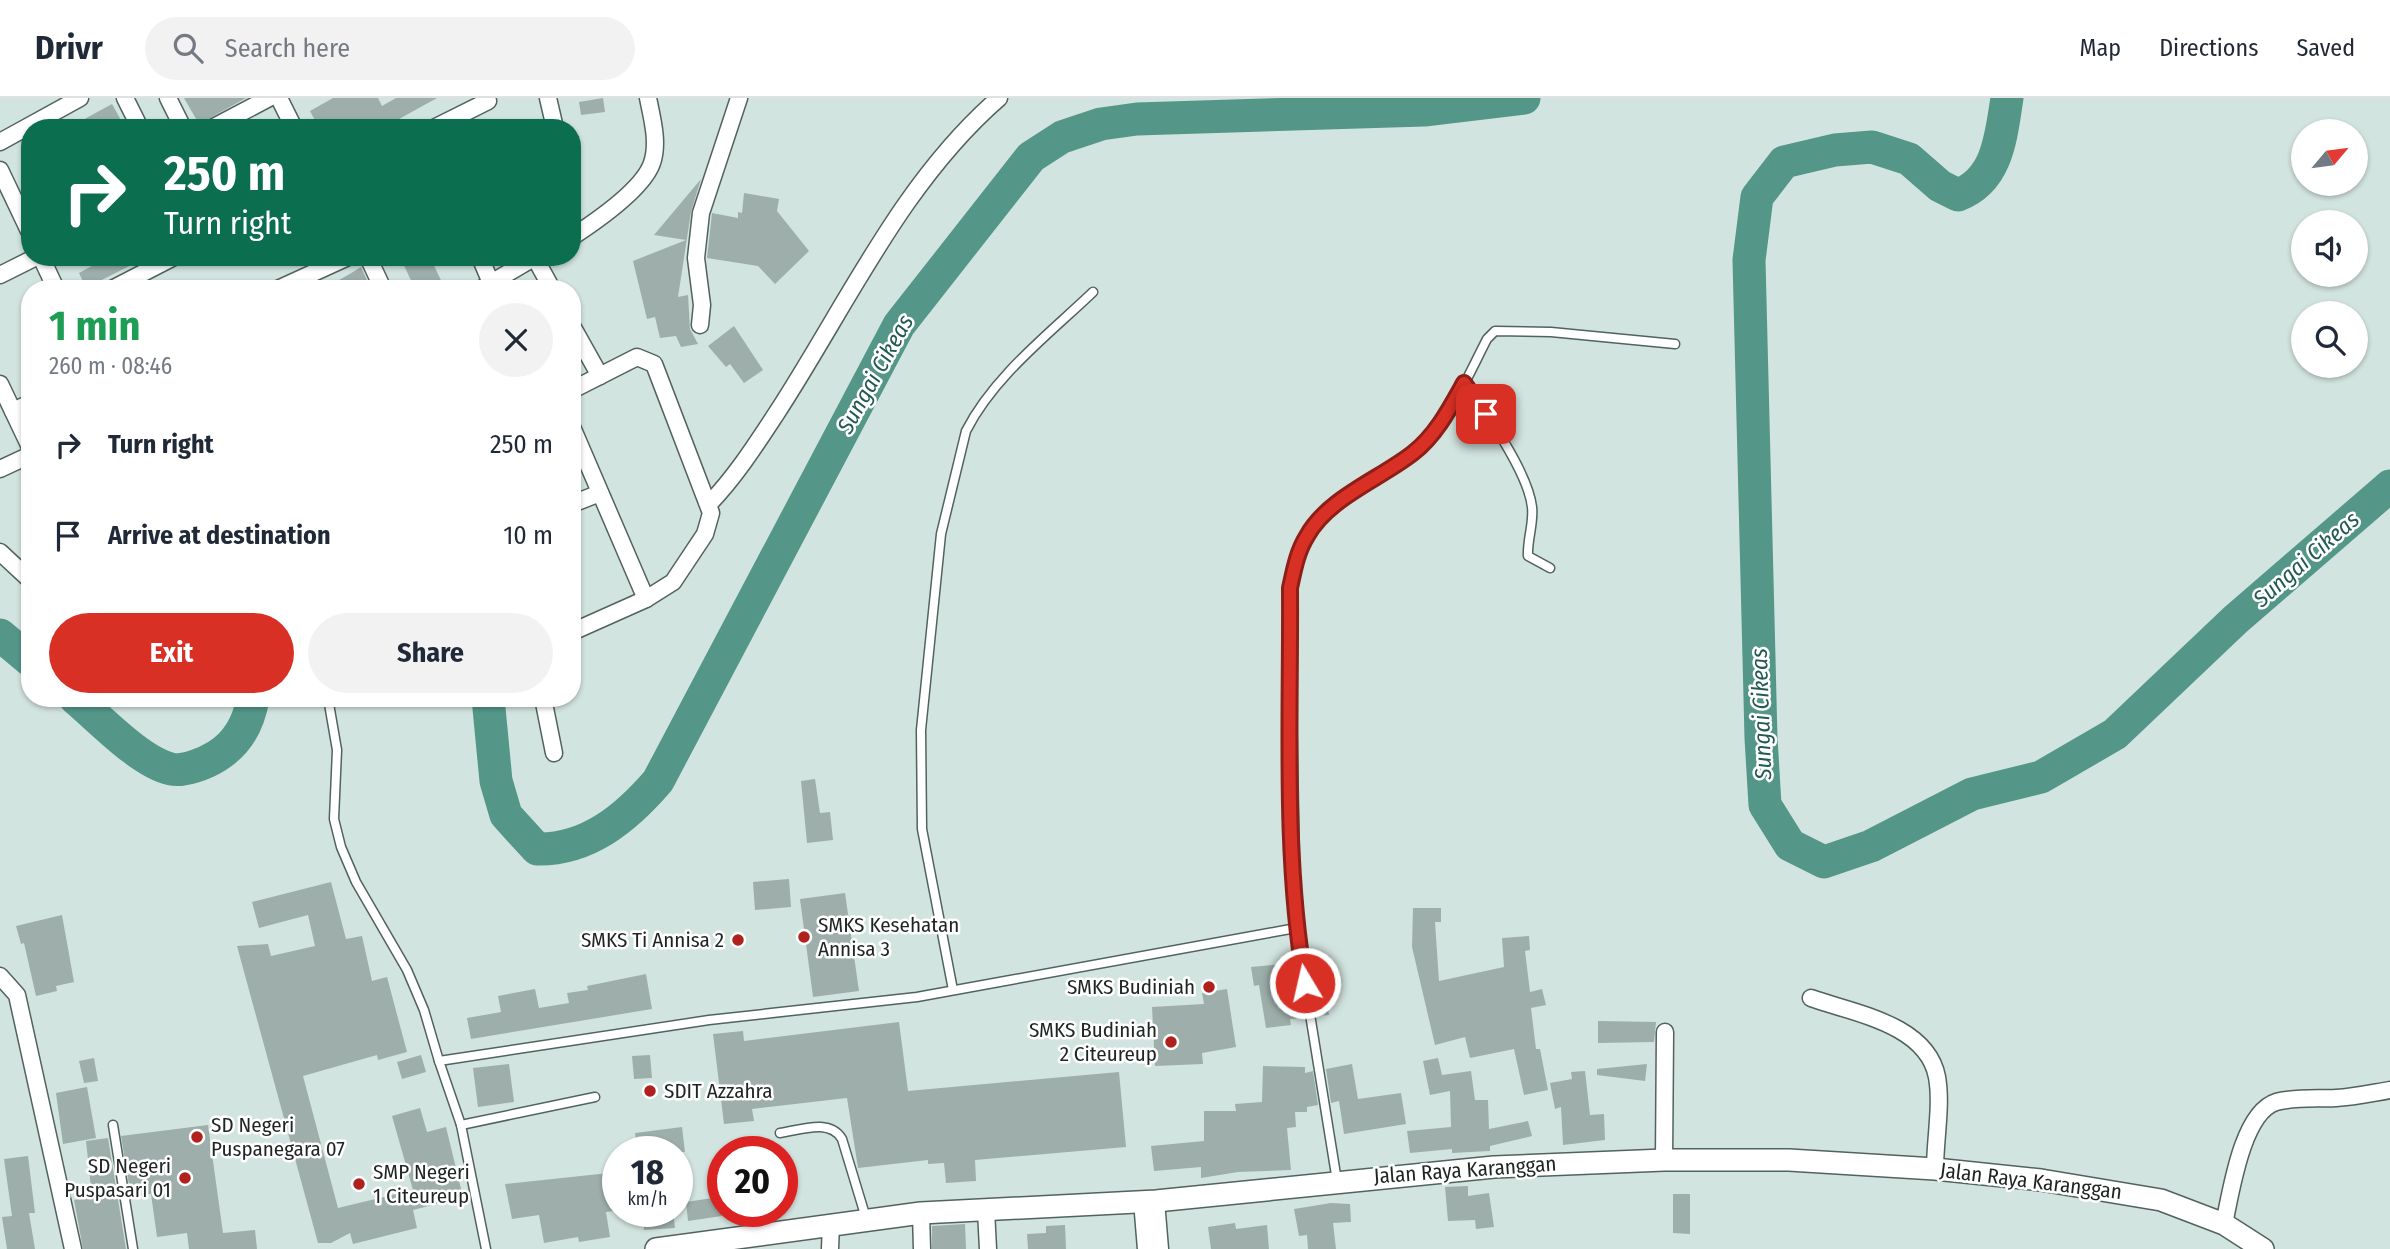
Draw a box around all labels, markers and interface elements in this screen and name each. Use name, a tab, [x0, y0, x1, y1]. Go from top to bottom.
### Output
search box	[145, 17, 635, 80]
text: Drivr	[35, 28, 103, 68]
icon: search	[169, 29, 207, 67]
text: Search here	[225, 33, 350, 64]
text: Map	[2080, 34, 2121, 62]
text: Directions	[2159, 34, 2258, 62]
text: Saved	[2296, 34, 2355, 62]
north arrow	[2291, 119, 2368, 196]
map controls	[2291, 119, 2368, 378]
text: 250 m	[164, 144, 285, 203]
icon: right	[49, 147, 140, 238]
text: Turn right	[164, 204, 291, 242]
button: sound	[2291, 210, 2368, 287]
text: 1 min	[49, 301, 140, 351]
button: search	[2291, 301, 2368, 378]
button: close	[479, 303, 553, 377]
water label: Sungai Cikeas	[830, 309, 919, 439]
text: 260 m · 08:46	[49, 352, 172, 380]
pin	[1456, 384, 1516, 444]
icon: arrive	[1467, 395, 1505, 433]
icon: right	[49, 426, 87, 464]
text: Turn right	[108, 429, 214, 460]
text: 250 m	[490, 429, 553, 460]
water label: Sungai Cikeas	[2246, 505, 2365, 613]
icon: arrive	[49, 517, 87, 555]
text: Arrive at destination	[108, 520, 331, 551]
text: 10 m	[503, 520, 553, 551]
button: Exit	[49, 613, 294, 693]
button: Share	[308, 613, 553, 693]
water label: Sungai Cikeas	[1745, 648, 1777, 781]
place label: SMKS Kesehatan Annisa 3	[818, 912, 959, 962]
place label: SMKS Ti Annisa 2	[581, 927, 724, 953]
marker: SMKS Kesehatan Annisa 3	[796, 929, 812, 945]
marker: SMKS Ti Annisa 2	[730, 932, 746, 948]
position arrow	[1268, 946, 1342, 1020]
place label: SMKS Budiniah	[1067, 974, 1195, 1000]
marker: SMKS Budiniah	[1201, 979, 1217, 995]
place label: SMKS Budiniah 2 Citeureup	[1029, 1017, 1157, 1067]
marker: SMKS Budiniah 2 Citeureup	[1163, 1034, 1179, 1050]
place label: SDIT Azzahra	[664, 1078, 773, 1104]
marker: SDIT Azzahra	[642, 1083, 658, 1099]
place label: SD Negeri Puspanegara 07	[211, 1112, 345, 1162]
marker: SD Negeri Puspanegara 07	[189, 1129, 205, 1145]
speed limit sign: 20	[707, 1136, 798, 1227]
text: 18	[631, 1151, 664, 1193]
street label: Jalan Raya Karanggan	[1373, 1151, 1557, 1189]
place label: SD Negeri Puspasari 01	[64, 1153, 171, 1203]
street label: Jalan Raya Karanggan	[1939, 1157, 2123, 1205]
place label: SMP Negeri 1 Citeureup	[373, 1159, 470, 1209]
marker: SD Negeri Puspasari 01	[177, 1170, 193, 1186]
marker: SMP Negeri 1 Citeureup	[351, 1176, 367, 1192]
text: km/h	[627, 1188, 668, 1210]

